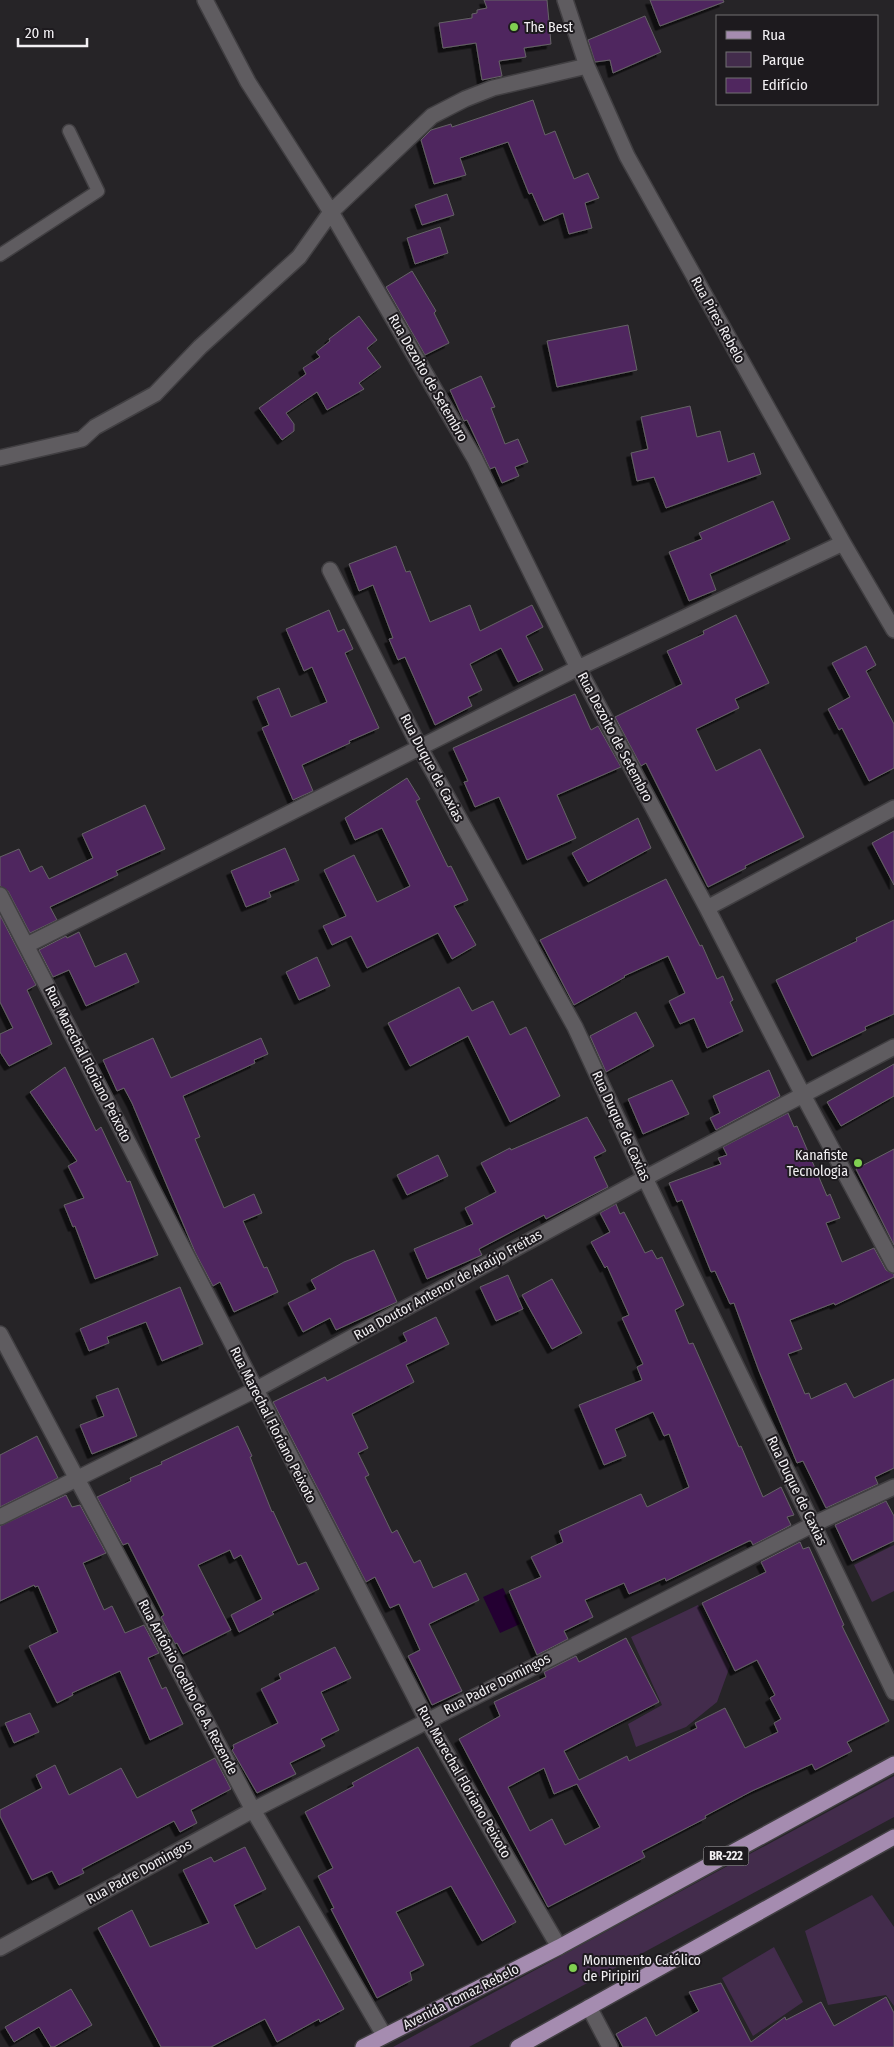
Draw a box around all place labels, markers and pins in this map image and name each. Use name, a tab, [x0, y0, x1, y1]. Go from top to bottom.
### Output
place label: The Best	[524, 19, 574, 36]
marker: The Best	[508, 21, 520, 33]
place label: Kanafiste Tecnologia	[787, 1147, 848, 1180]
marker: Kanafiste Tecnologia	[852, 1157, 864, 1169]
place label: Monumento Católico de Piripiri	[583, 1952, 701, 1985]
marker: Monumento Católico de Piripiri	[567, 1962, 579, 1974]

